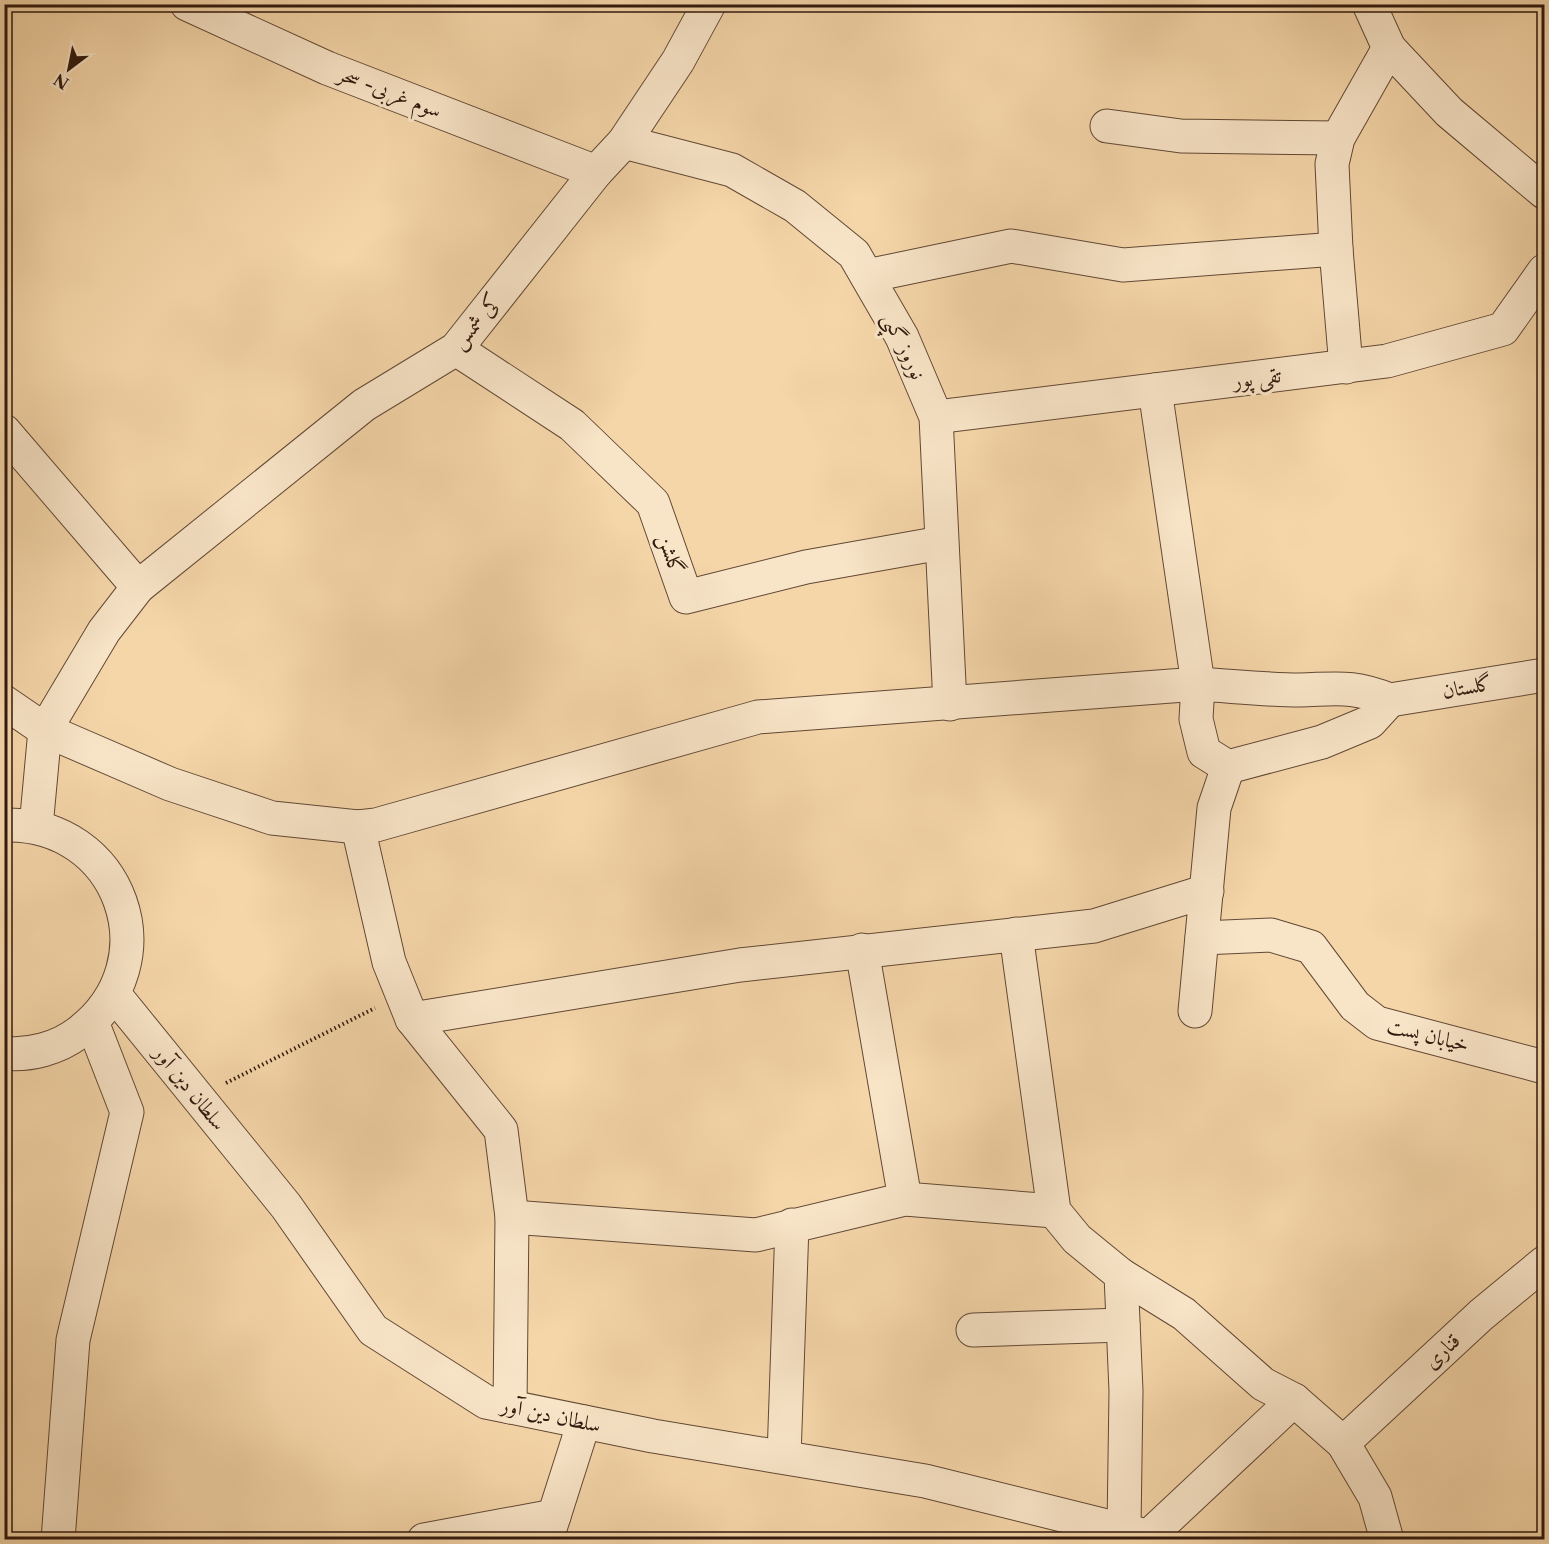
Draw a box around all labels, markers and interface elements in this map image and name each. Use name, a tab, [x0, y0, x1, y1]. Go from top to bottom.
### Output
north arrow	[39, 39, 99, 99]
street label: سوم غربی- سحر	[331, 60, 445, 128]
text: N	[50, 70, 72, 94]
street label: کی شمس	[445, 290, 507, 355]
street label: نوروز گپی	[870, 308, 931, 387]
street label: تقی پور	[1230, 362, 1284, 396]
street label: گلشن	[651, 530, 690, 578]
street label: گلستان	[1440, 670, 1494, 703]
street label: خیابان پست	[1384, 1012, 1472, 1059]
street label: سلطان دین آور	[148, 1039, 232, 1135]
street label: قناری	[1418, 1328, 1465, 1374]
street label: سلطان دین آور	[497, 1391, 603, 1437]

